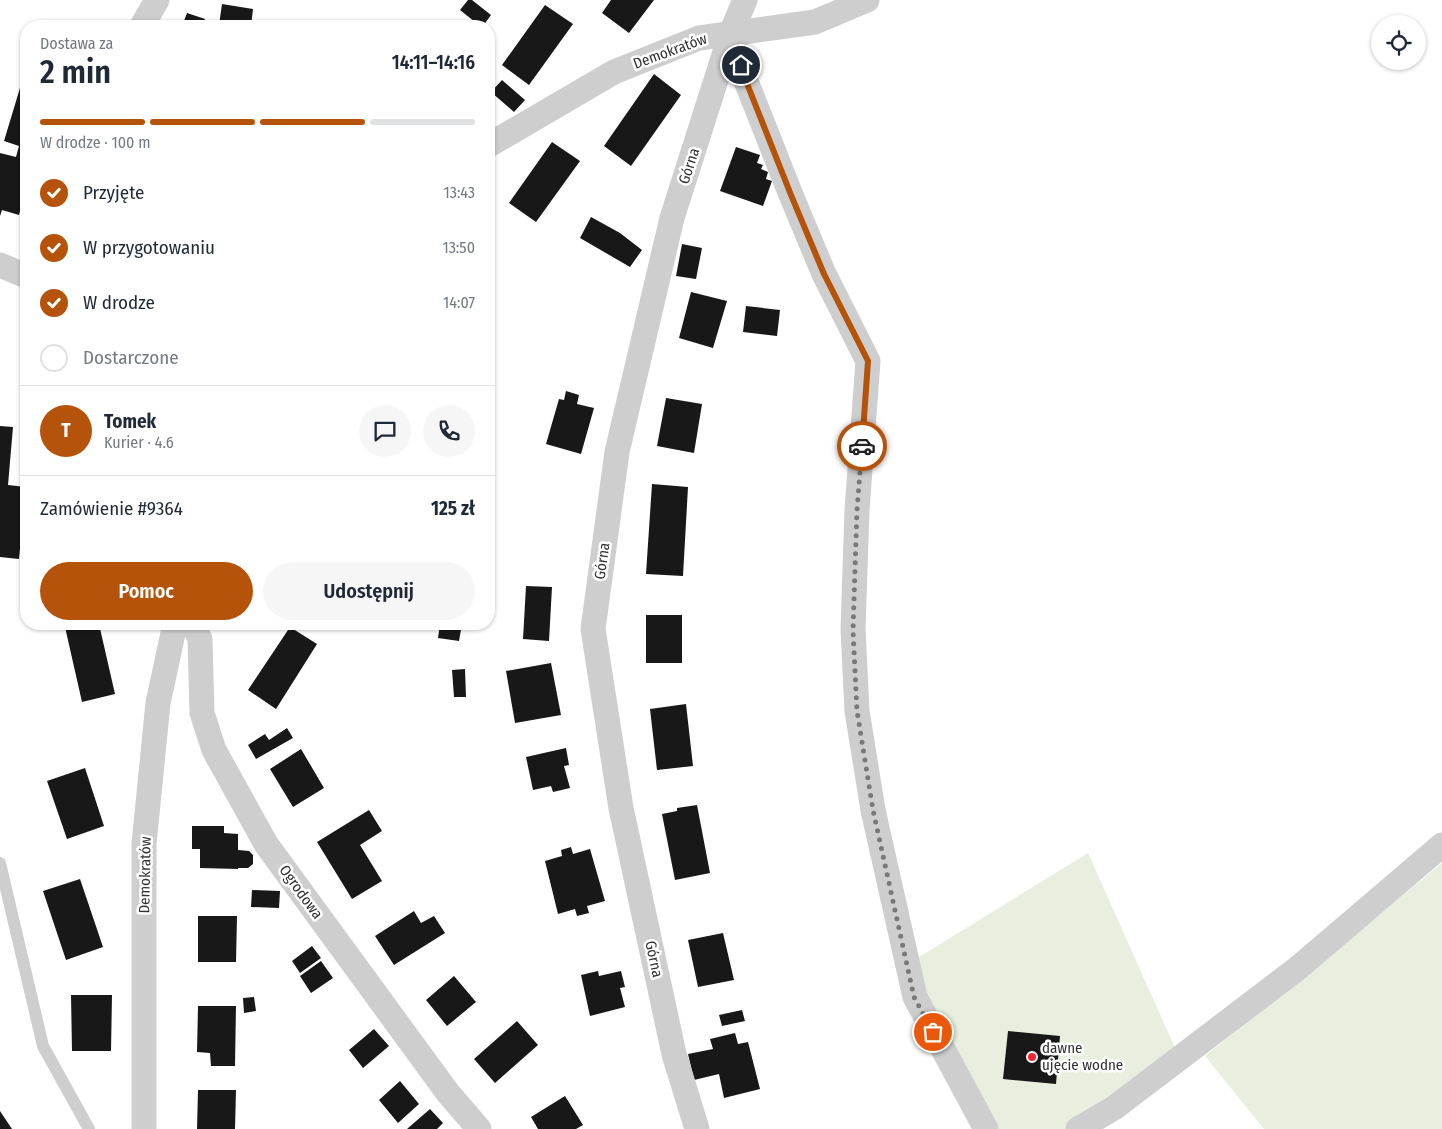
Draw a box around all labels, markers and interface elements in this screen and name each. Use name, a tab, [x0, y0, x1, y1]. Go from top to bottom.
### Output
map controls	[1371, 15, 1426, 70]
button: locate	[1371, 15, 1426, 70]
street label: Demokratów	[631, 29, 709, 73]
text: Dostawa za	[40, 34, 113, 53]
pin	[720, 44, 762, 86]
text: 14:11–14:16	[392, 51, 475, 74]
icon: home	[727, 51, 755, 79]
text: 2 min	[40, 53, 111, 91]
text: W drodze · 100 m	[40, 133, 150, 152]
street label: Górna	[675, 146, 703, 186]
icon: check	[40, 179, 68, 207]
text: Przyjęte	[83, 181, 144, 204]
text: 13:43	[443, 183, 475, 202]
icon: check	[40, 234, 68, 262]
text: W przygotowaniu	[83, 236, 215, 259]
text: 13:50	[442, 238, 475, 257]
icon: check	[40, 289, 68, 317]
text: W drodze	[83, 291, 155, 314]
text: 14:07	[443, 293, 475, 312]
text: Dostarczone	[83, 346, 179, 369]
button: chat	[359, 405, 411, 457]
button: phone	[423, 405, 475, 457]
text: Tomek	[104, 410, 156, 433]
text: T	[61, 419, 71, 442]
courier	[837, 421, 887, 471]
icon: car	[848, 432, 876, 460]
text: Kurier · 4.6	[104, 433, 174, 452]
text: Zamówienie #9364	[40, 497, 183, 520]
text: 125 zł	[431, 497, 475, 520]
street label: Górna	[591, 541, 613, 581]
button: Pomoc	[40, 562, 253, 620]
button: Udostępnij	[263, 562, 475, 620]
street label: Demokratów	[135, 836, 155, 914]
street label: Ogrodowa	[275, 862, 327, 922]
street label: Górna	[641, 939, 667, 979]
pin	[912, 1011, 954, 1053]
icon: bag	[919, 1018, 947, 1046]
place label: dawne ujęcie wodne	[1042, 1039, 1123, 1074]
marker: dawne ujęcie wodne	[1026, 1051, 1038, 1063]

